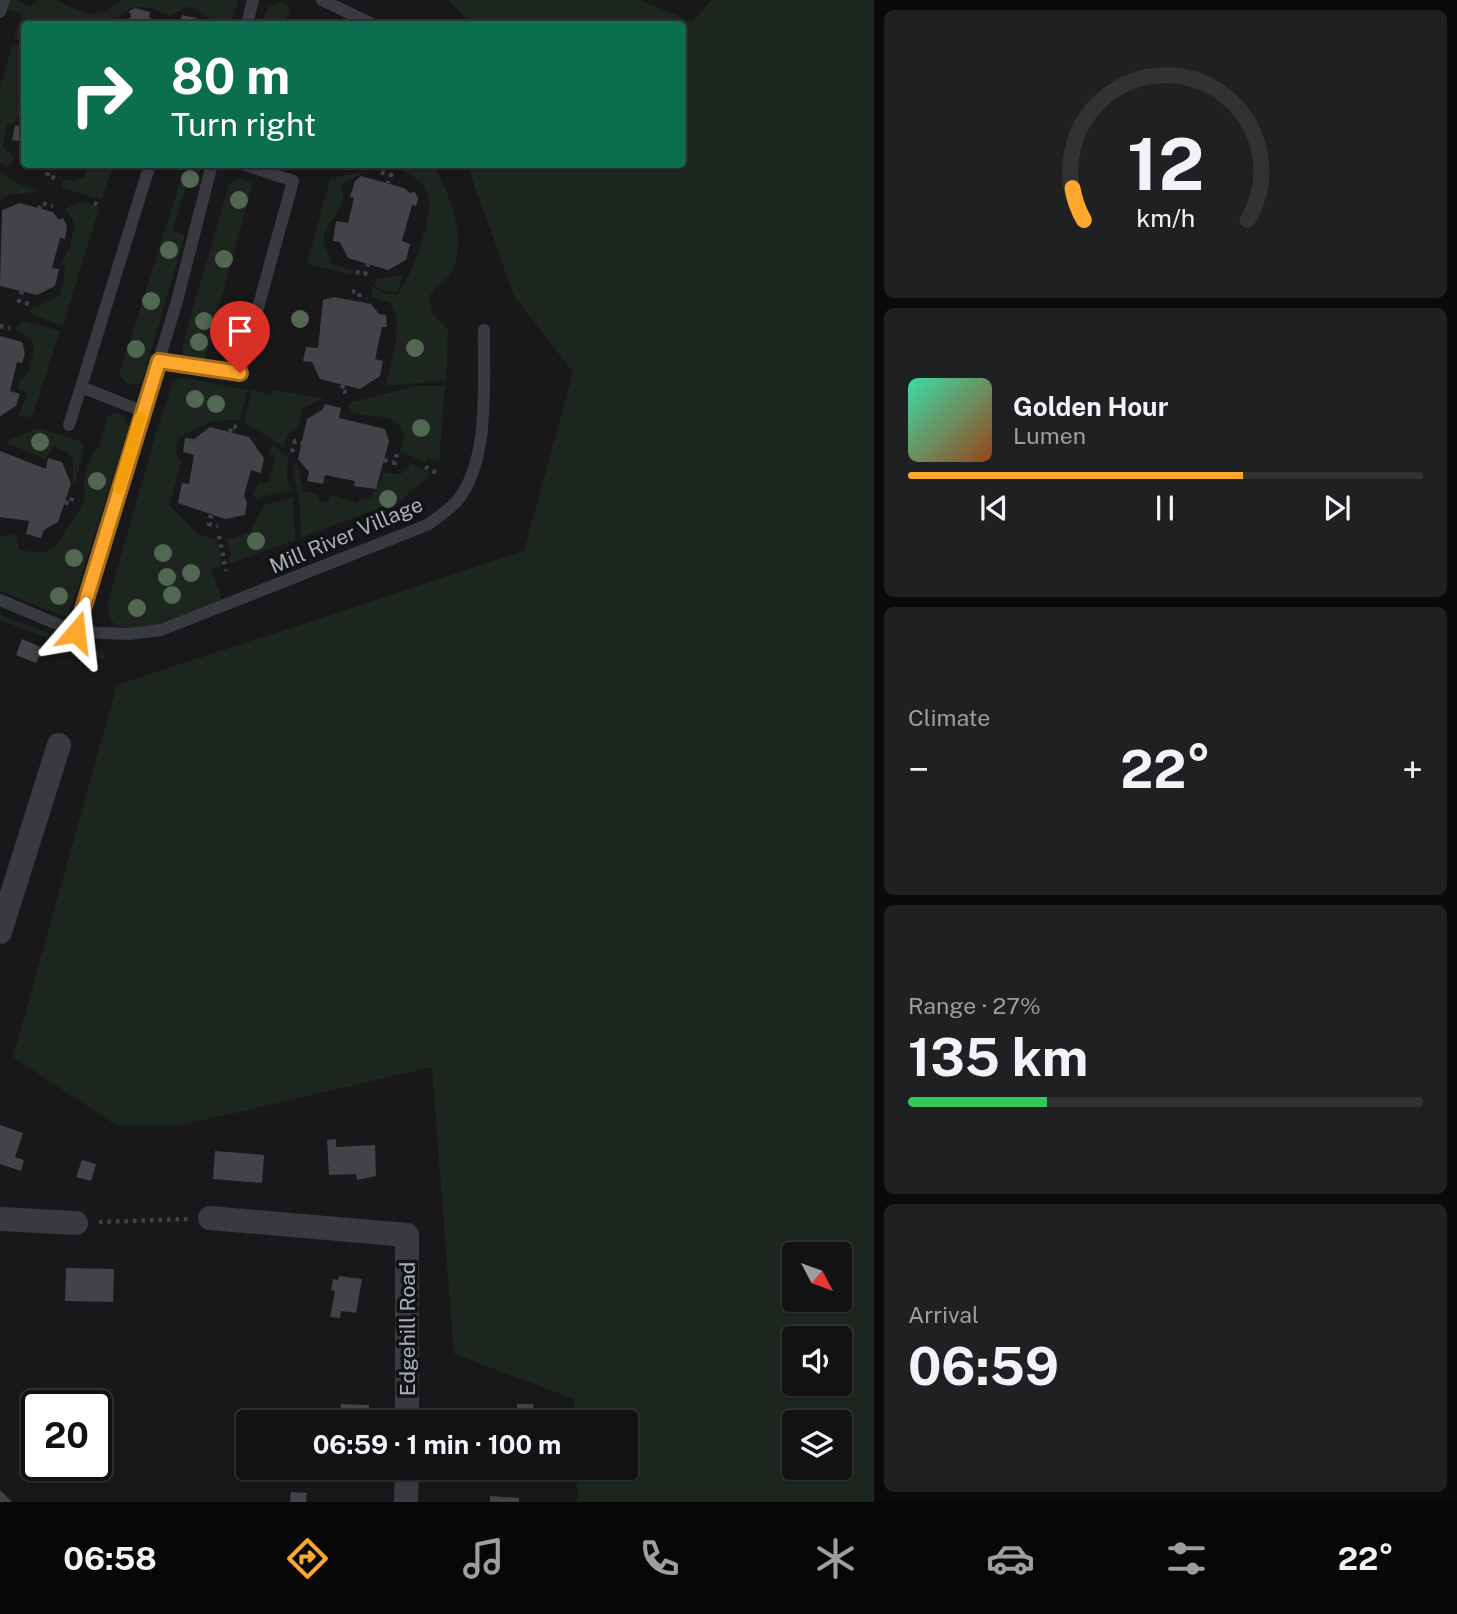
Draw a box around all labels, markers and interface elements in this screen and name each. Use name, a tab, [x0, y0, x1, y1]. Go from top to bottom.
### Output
text: 80 m	[171, 47, 290, 105]
icon: right	[56, 49, 147, 140]
text: Turn right	[171, 106, 316, 143]
text: 12	[1127, 122, 1204, 207]
text: km/h	[1136, 203, 1195, 233]
pin	[210, 301, 270, 373]
icon: arrive	[221, 312, 259, 350]
text: Golden Hour	[1013, 391, 1168, 422]
text: Lumen	[1013, 422, 1086, 449]
icon: previous	[975, 489, 1013, 527]
icon: pause	[1146, 489, 1184, 527]
icon: next	[1318, 489, 1356, 527]
street label: Mill River Village	[266, 491, 426, 579]
position arrow	[39, 595, 113, 669]
text: Climate	[908, 704, 990, 731]
text: 22°	[1120, 739, 1211, 800]
text: −	[908, 747, 929, 792]
text: +	[1402, 747, 1423, 792]
text: Range · 27%	[908, 992, 1041, 1019]
text: 135 km	[908, 1027, 1088, 1088]
north arrow	[782, 1242, 852, 1312]
map controls	[782, 1242, 852, 1480]
street label: Edgehill Road	[395, 1262, 420, 1396]
text: Arrival	[908, 1301, 979, 1328]
button: sound	[782, 1326, 852, 1396]
text: 06:59	[908, 1336, 1059, 1397]
speed limit sign: 20	[21, 1390, 112, 1481]
button: layers	[782, 1410, 852, 1480]
text: 06:59 · 1 min · 100 m	[313, 1429, 561, 1460]
icon: directions	[283, 1534, 332, 1583]
icon: music	[459, 1534, 508, 1583]
icon: phone	[635, 1534, 684, 1583]
icon: climate	[811, 1534, 860, 1583]
icon: car	[986, 1534, 1035, 1583]
icon: filters	[1162, 1534, 1211, 1583]
text: 06:58	[63, 1540, 157, 1577]
text: 22°	[1338, 1540, 1394, 1577]

